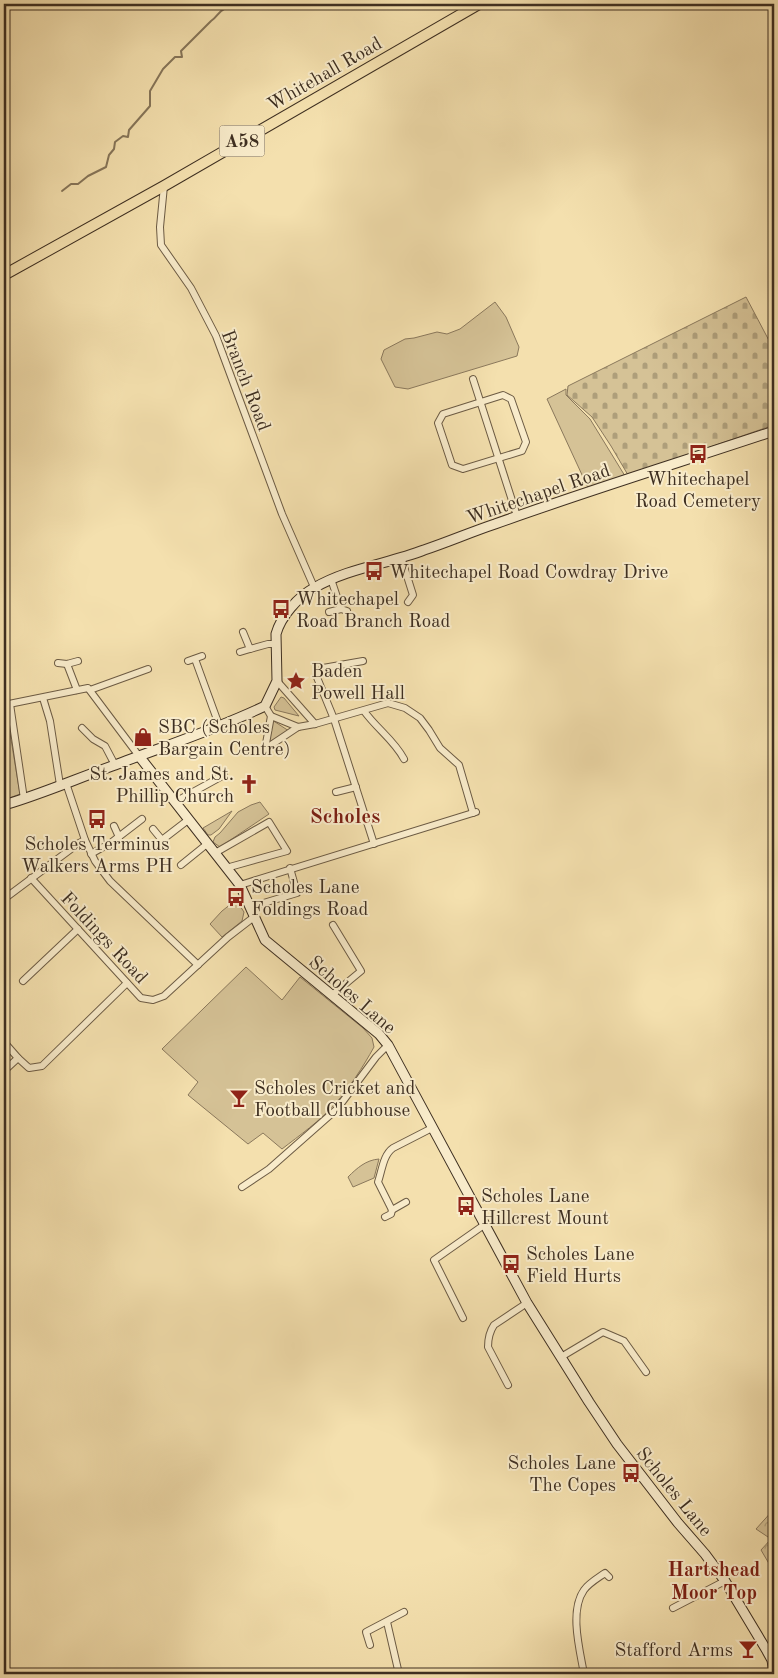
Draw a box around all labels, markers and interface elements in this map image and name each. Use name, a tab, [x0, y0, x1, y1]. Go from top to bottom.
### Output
street label: Whitehall Road	[265, 35, 386, 116]
road number: A58	[220, 125, 264, 156]
street label: Branch Road	[217, 328, 273, 434]
bus stop icon: Whitechapel Road Cemetery	[687, 443, 709, 465]
street label: Whitechapel Road	[465, 462, 613, 529]
place label: Whitechapel Road Cemetery	[635, 471, 761, 512]
bus stop icon: Whitechapel Road Cowdray Drive	[363, 560, 385, 582]
place label: Whitechapel Road Cowdray Drive	[389, 564, 668, 583]
place label: Whitechapel Road Branch Road	[296, 591, 451, 632]
bus stop icon: Whitechapel Road Branch Road	[270, 598, 292, 620]
place label: Baden Powell Hall	[311, 663, 405, 704]
place icon: Baden Powell Hall	[285, 670, 307, 692]
place label: SBC (Scholes Bargain Centre)	[158, 718, 291, 760]
shop icon: SBC (Scholes Bargain Centre)	[132, 726, 154, 748]
place label: St. James and St. Phillip Church	[89, 766, 234, 807]
church icon: St. James and St. Phillip Church	[238, 773, 260, 795]
district label: Scholes	[310, 807, 380, 828]
bus stop icon: Scholes Terminus Walkers Arms PH	[86, 808, 108, 830]
place label: Scholes Terminus Walkers Arms PH	[21, 836, 173, 877]
place label: Scholes Lane Foldings Road	[251, 879, 369, 920]
bus stop icon: Scholes Lane Foldings Road	[225, 886, 247, 908]
street label: Foldings Road	[56, 889, 150, 988]
street label: Scholes Lane	[304, 953, 398, 1039]
place label: Scholes Cricket and Football Clubhouse	[254, 1080, 415, 1121]
bar icon: Scholes Cricket and Football Clubhouse	[228, 1087, 250, 1109]
place label: Scholes Lane Hillcrest Mount	[481, 1188, 609, 1229]
bus stop icon: Scholes Lane Hillcrest Mount	[455, 1195, 477, 1217]
place label: Scholes Lane Field Hurts	[526, 1246, 634, 1287]
bus stop icon: Scholes Lane Field Hurts	[500, 1253, 522, 1275]
street label: Scholes Lane	[632, 1444, 715, 1541]
place label: Scholes Lane The Copes	[508, 1455, 616, 1496]
bus stop icon: Scholes Lane The Copes	[620, 1462, 642, 1484]
district label: Hartshead Moor Top	[668, 1561, 761, 1604]
bar icon: Stafford Arms	[737, 1638, 759, 1660]
place label: Stafford Arms	[615, 1642, 733, 1661]

